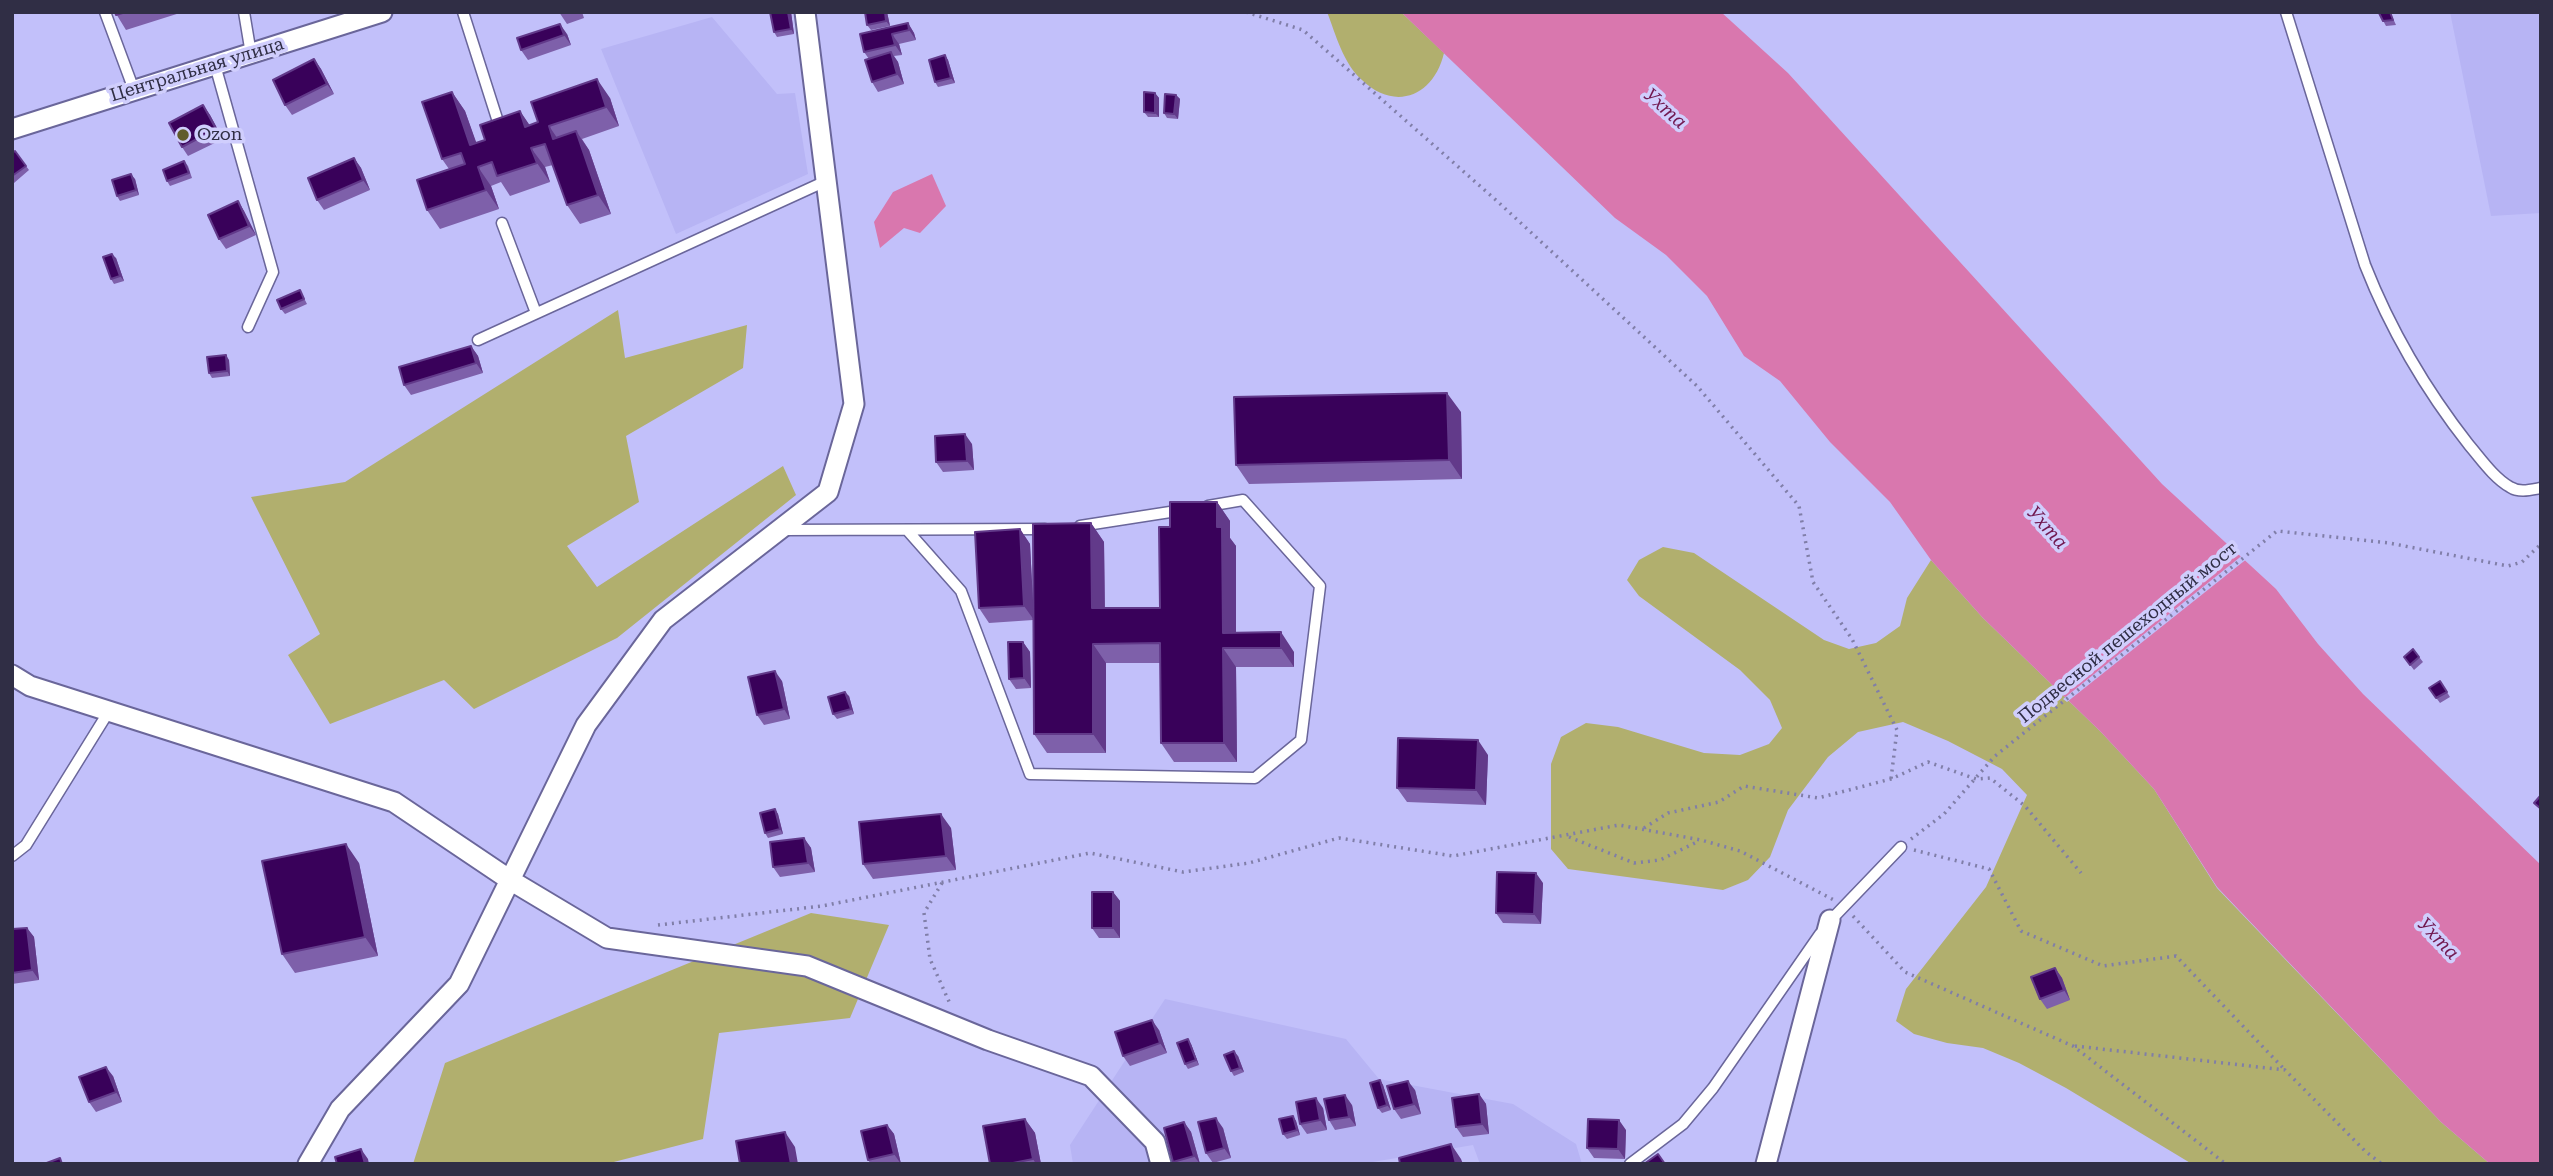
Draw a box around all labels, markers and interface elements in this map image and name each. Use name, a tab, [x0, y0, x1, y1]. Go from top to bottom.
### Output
street label: Центральная улица	[108, 33, 286, 107]
water label: Ухта	[1639, 84, 1691, 134]
place label: Ozon	[197, 124, 242, 146]
marker: Ozon	[175, 127, 191, 143]
water label: Ухта	[2022, 502, 2072, 554]
street label: Подвесной пешеходный мост	[2014, 538, 2242, 728]
water label: Ухта	[2413, 913, 2463, 965]

